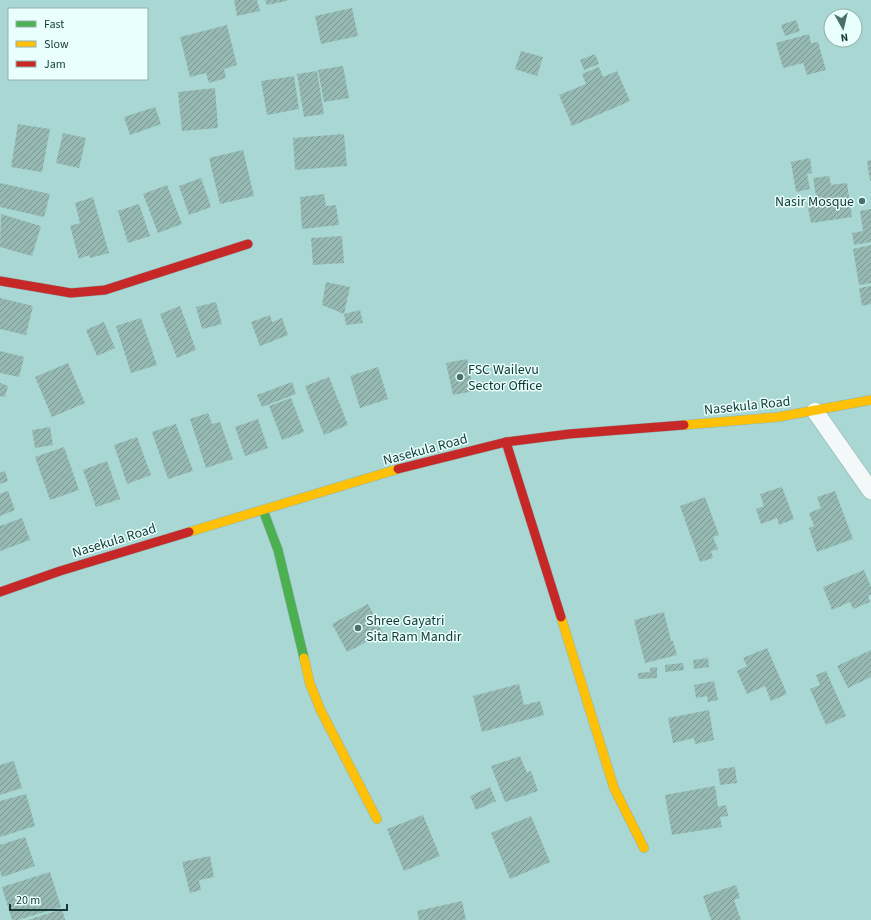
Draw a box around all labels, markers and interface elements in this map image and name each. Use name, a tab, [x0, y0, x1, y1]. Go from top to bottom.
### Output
legend	[8, 8, 148, 80]
north arrow	[823, 8, 863, 48]
text: Fast	[44, 16, 64, 33]
text: N	[840, 29, 849, 45]
text: Slow	[44, 36, 69, 53]
text: Jam	[44, 56, 66, 73]
place label: Nasir Mosque	[775, 192, 854, 212]
marker: Nasir Mosque	[857, 196, 867, 206]
place label: FSC Wailevu Sector Office	[468, 360, 542, 396]
marker: FSC Wailevu Sector Office	[455, 372, 465, 382]
street label: Nasekula Road	[703, 392, 791, 420]
street label: Nasekula Road	[381, 429, 470, 471]
street label: Nasekula Road	[70, 519, 159, 563]
place label: Shree Gayatri Sita Ram Mandir	[366, 611, 462, 647]
marker: Shree Gayatri Sita Ram Mandir	[353, 623, 363, 633]
scale bar	[10, 886, 67, 912]
text: 20 m	[16, 892, 40, 909]

